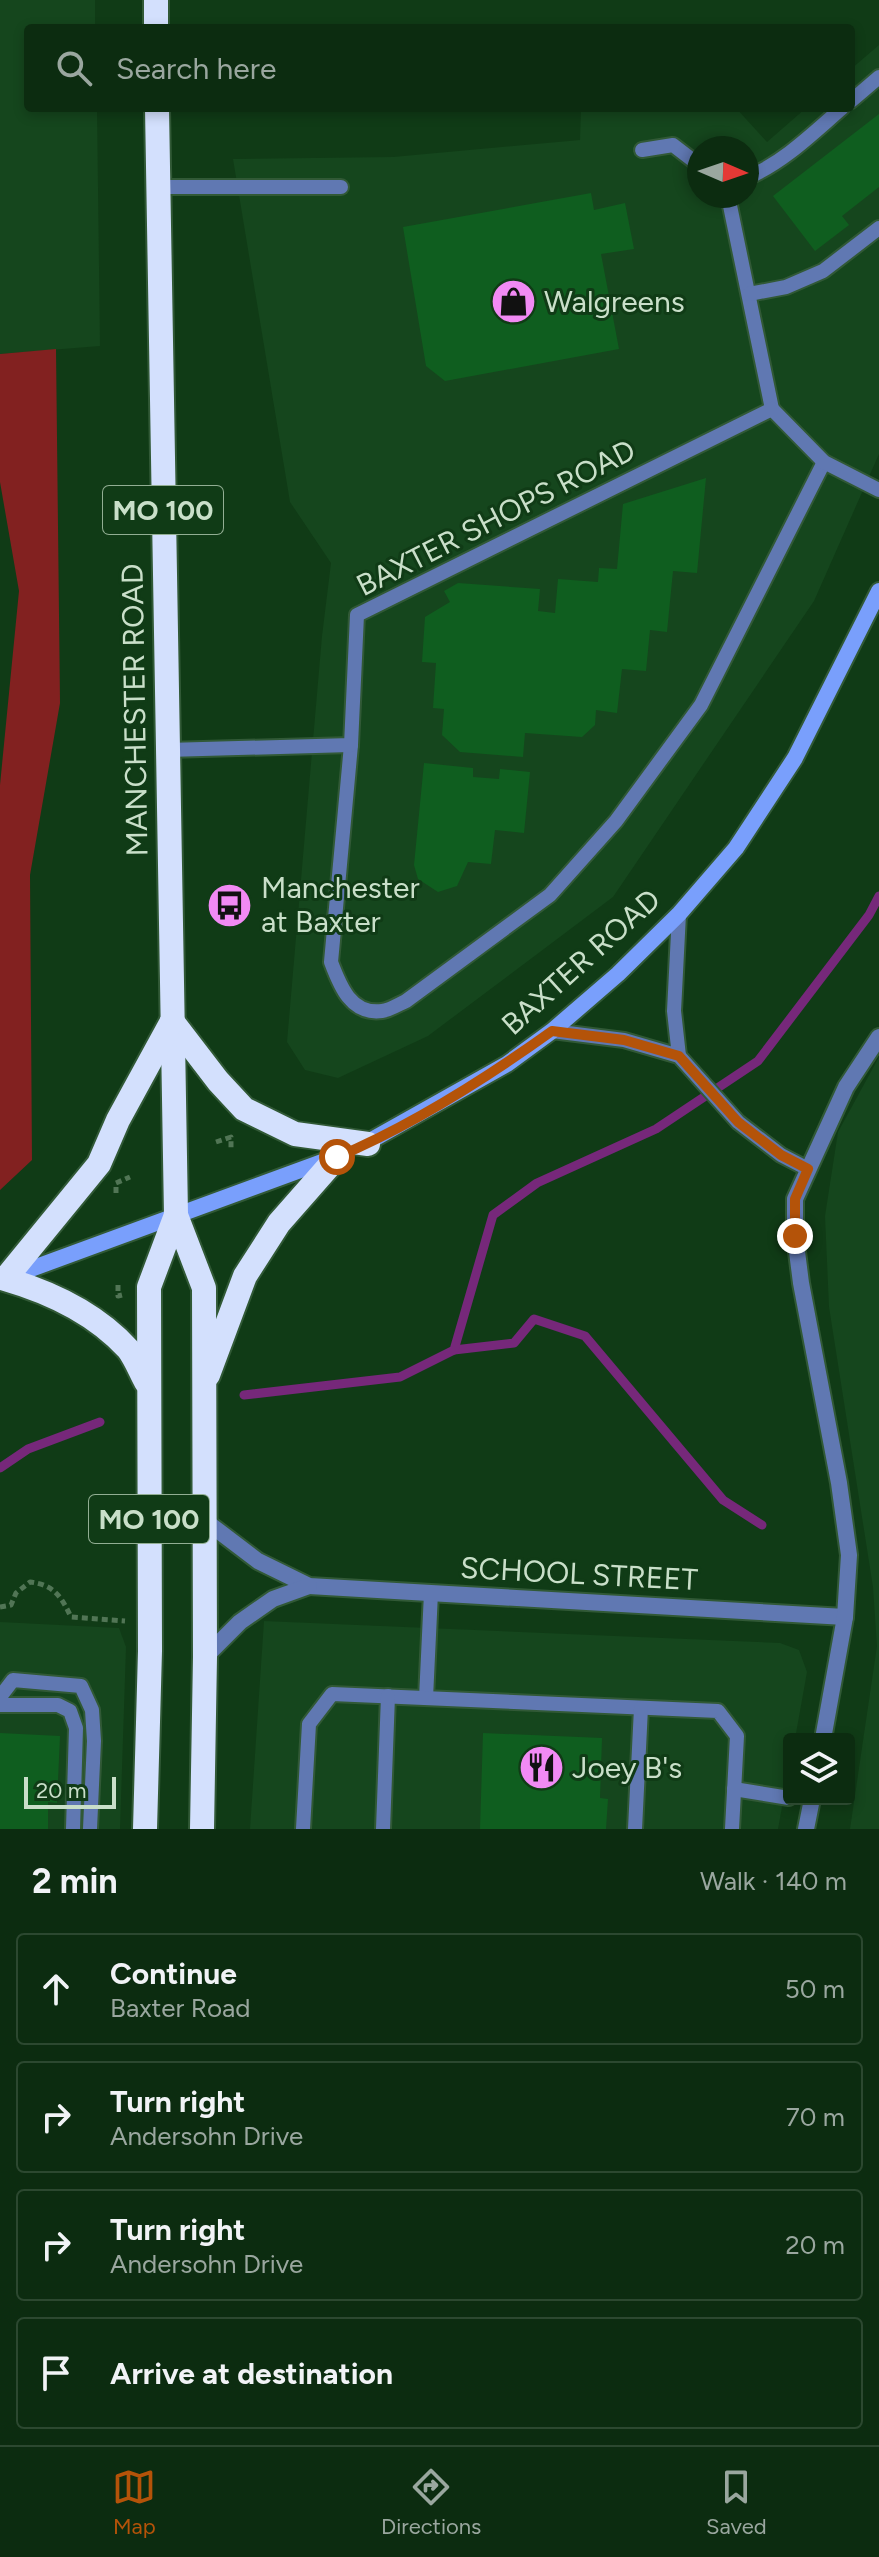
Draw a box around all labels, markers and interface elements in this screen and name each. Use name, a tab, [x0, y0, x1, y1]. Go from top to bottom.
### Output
search box	[24, 24, 855, 112]
icon: search	[52, 46, 96, 90]
text: Search here	[116, 50, 276, 87]
north arrow	[687, 136, 759, 208]
shop icon: Walgreens	[489, 278, 537, 326]
place label: Walgreens	[544, 283, 685, 320]
street label: BAXTER SHOPS ROAD	[350, 431, 641, 604]
road number: MO 100	[103, 486, 223, 534]
street label: MANCHESTER ROAD	[113, 563, 156, 857]
place label: Manchester at Baxter	[261, 869, 420, 940]
bus stop icon: Manchester at Baxter	[206, 881, 254, 929]
street label: BAXTER ROAD	[494, 881, 668, 1042]
route start	[319, 1139, 355, 1175]
route end	[777, 1218, 813, 1254]
road number: MO 100	[89, 1495, 209, 1543]
street label: SCHOOL STREET	[459, 1549, 699, 1598]
map controls	[783, 1733, 855, 1805]
button: layers	[783, 1733, 855, 1805]
restaurant icon: Joey B's	[517, 1744, 565, 1792]
place label: Joey B's	[572, 1749, 682, 1786]
scale bar	[24, 1773, 116, 1809]
text: 20 m	[36, 1777, 87, 1804]
text: 2 min	[32, 1861, 118, 1902]
text: Walk · 140 m	[700, 1865, 847, 1897]
text: Continue	[110, 1955, 237, 1992]
icon: ahead	[34, 1967, 78, 2011]
text: 50 m	[785, 1973, 845, 2005]
text: Baxter Road	[110, 1992, 251, 2024]
text: Turn right	[110, 2083, 245, 2120]
icon: right	[34, 2095, 78, 2139]
text: 70 m	[786, 2101, 845, 2133]
text: Andersohn Drive	[110, 2120, 303, 2152]
text: Turn right	[110, 2211, 245, 2248]
icon: right	[34, 2223, 78, 2267]
text: 20 m	[785, 2229, 845, 2261]
text: Andersohn Drive	[110, 2248, 303, 2280]
icon: arrive	[34, 2351, 78, 2395]
text: Arrive at destination	[110, 2355, 393, 2392]
tab: Map	[112, 2465, 156, 2540]
tab: Directions	[381, 2465, 481, 2540]
tab: Saved	[706, 2465, 767, 2540]

